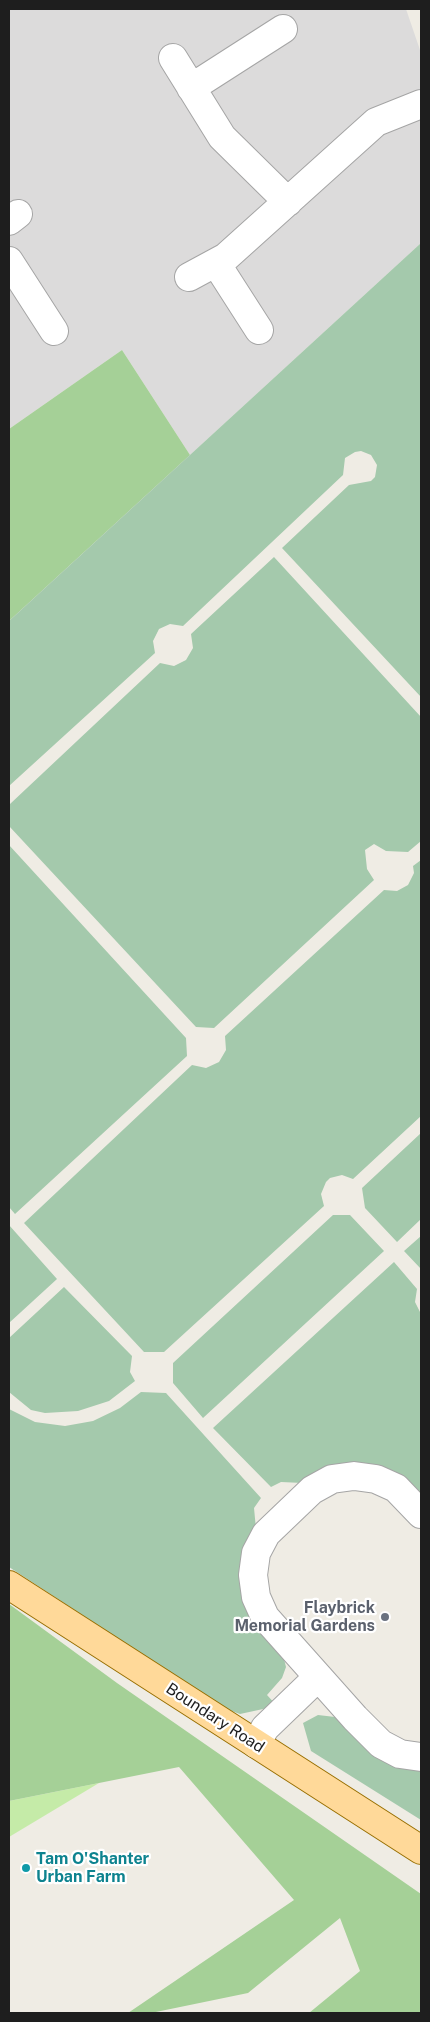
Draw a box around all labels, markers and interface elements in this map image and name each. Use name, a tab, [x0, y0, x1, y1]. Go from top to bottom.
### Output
place label: Flaybrick Memorial Gardens	[234, 1598, 375, 1636]
marker: Flaybrick Memorial Gardens	[379, 1611, 391, 1623]
street label: Boundary Road	[162, 1679, 268, 1757]
place label: Tam O'Shanter Urban Farm	[36, 1849, 149, 1887]
marker: Tam O'Shanter Urban Farm	[20, 1862, 32, 1874]

